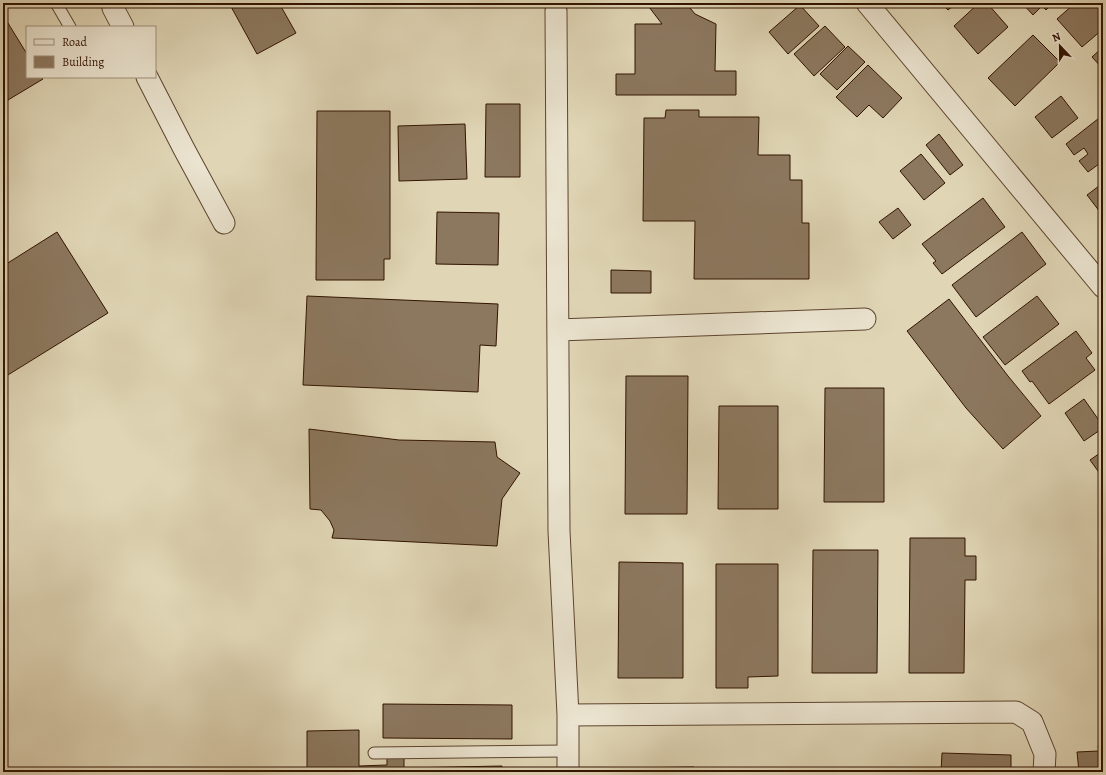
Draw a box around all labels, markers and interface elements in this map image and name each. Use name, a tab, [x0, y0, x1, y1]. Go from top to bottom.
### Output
legend	[26, 26, 156, 78]
north arrow	[1040, 26, 1080, 66]
text: N	[1050, 29, 1063, 46]
text: Road	[62, 34, 88, 50]
text: Building	[62, 54, 104, 70]

